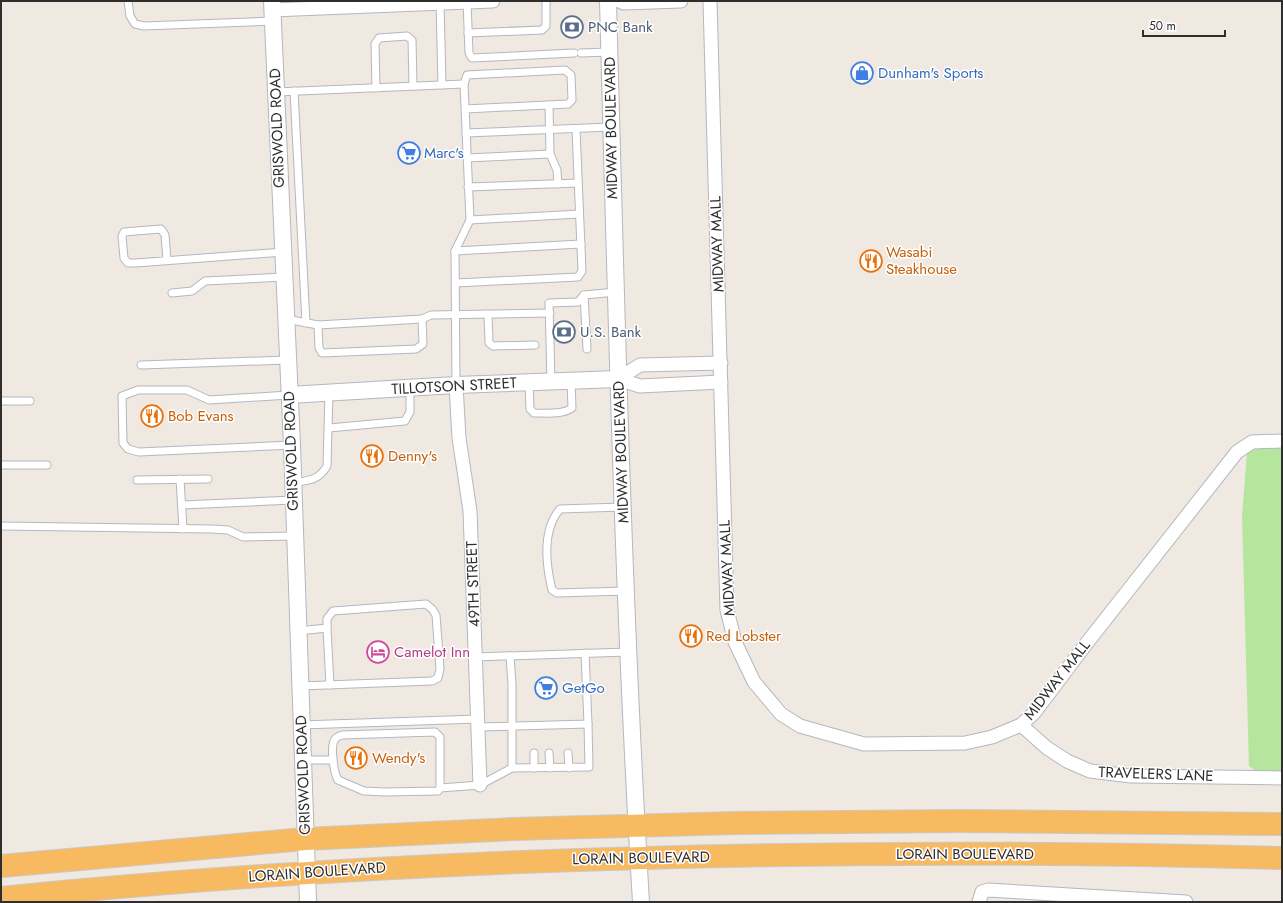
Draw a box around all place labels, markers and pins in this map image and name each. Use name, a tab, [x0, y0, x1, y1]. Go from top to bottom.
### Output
bank icon: PNC Bank	[559, 14, 585, 40]
place label: PNC Bank	[588, 16, 653, 38]
shop icon: Dunham's Sports	[849, 60, 875, 86]
place label: Dunham's Sports	[878, 62, 983, 84]
supermarket icon: Marc's	[396, 140, 422, 166]
place label: Marc's	[424, 142, 464, 164]
place label: Wasabi Steakhouse	[886, 241, 957, 280]
restaurant icon: Wasabi Steakhouse	[858, 248, 884, 274]
bank icon: U.S. Bank	[551, 319, 577, 345]
place label: U.S. Bank	[580, 321, 642, 343]
restaurant icon: Bob Evans	[139, 403, 165, 429]
place label: Bob Evans	[168, 405, 234, 427]
restaurant icon: Denny's	[359, 443, 385, 469]
place label: Denny's	[388, 445, 437, 467]
restaurant icon: Red Lobster	[678, 623, 704, 649]
place label: Red Lobster	[706, 625, 782, 647]
hotel icon: Camelot Inn	[365, 639, 391, 665]
place label: Camelot Inn	[394, 641, 470, 663]
supermarket icon: GetGo	[533, 675, 559, 701]
place label: GetGo	[562, 677, 605, 699]
restaurant icon: Wendy's	[343, 745, 369, 771]
place label: Wendy's	[372, 747, 425, 769]

